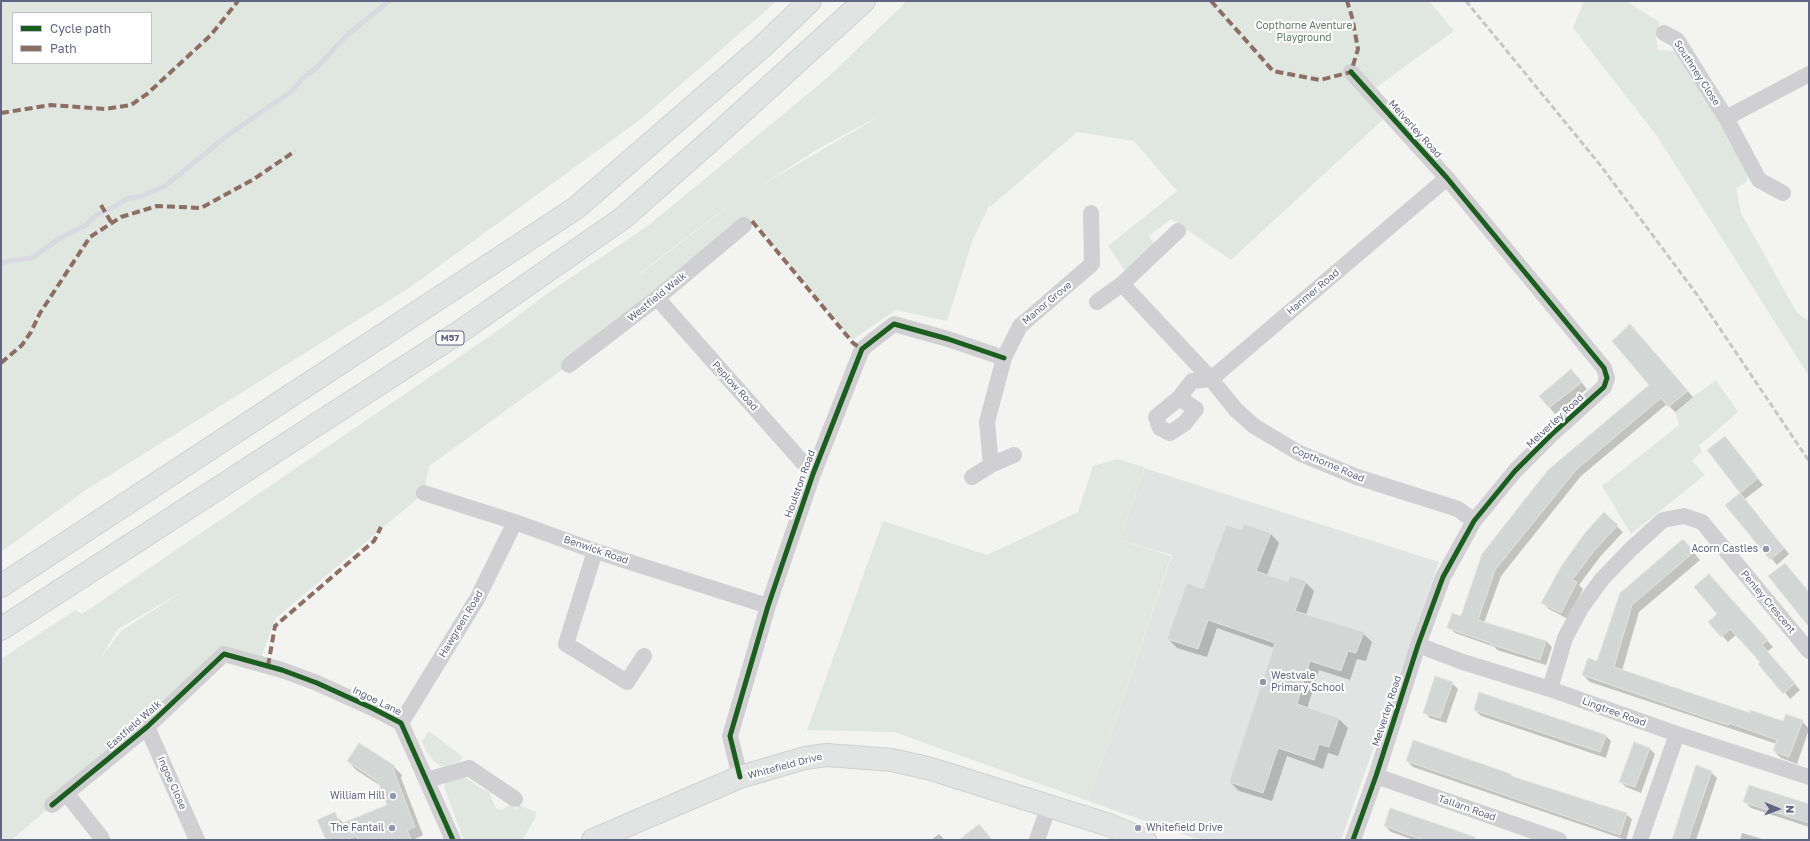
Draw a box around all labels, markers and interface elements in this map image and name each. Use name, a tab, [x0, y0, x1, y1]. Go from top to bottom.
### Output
legend	[12, 12, 152, 64]
park label: Copthorne Aventure Playground	[1256, 20, 1352, 44]
text: Cycle path	[50, 21, 111, 36]
street label: Southney Close	[1671, 38, 1723, 108]
text: Path	[50, 41, 77, 56]
street label: Melverley Road	[1386, 98, 1444, 160]
street label: Hanmer Road	[1284, 267, 1342, 317]
street label: Westfield Walk	[625, 270, 689, 324]
street label: Manor Grove	[1020, 279, 1074, 327]
road number: M57	[436, 331, 464, 345]
street label: Peplow Road	[710, 359, 760, 413]
street label: Melverley Road	[1524, 391, 1586, 451]
street label: Copthorne Road	[1290, 443, 1366, 485]
street label: Houlston Road	[782, 448, 818, 520]
street label: Benwick Road	[562, 533, 630, 567]
place label: Acorn Castles	[1691, 543, 1758, 555]
marker: Acorn Castles	[1761, 544, 1771, 554]
street label: Penley Crescent	[1738, 568, 1798, 636]
street label: Hawgreen Road	[436, 588, 486, 660]
place label: Westvale Primary School	[1271, 670, 1344, 694]
street label: Melverley Road	[1370, 674, 1404, 748]
marker: Westvale Primary School	[1258, 677, 1268, 687]
street label: Ingoe Lane	[350, 684, 404, 718]
street label: Lingtree Road	[1580, 695, 1648, 729]
street label: Eastfield Walk	[104, 698, 164, 752]
street label: Whitefield Drive	[746, 750, 824, 782]
street label: Ingoe Close	[155, 755, 189, 811]
north arrow	[1758, 789, 1798, 829]
place label: William Hill	[330, 790, 385, 802]
marker: William Hill	[388, 791, 398, 801]
street label: Tallarn Road	[1437, 793, 1497, 823]
text: N	[1784, 805, 1797, 814]
place label: The Fantail	[330, 822, 384, 834]
place label: Whitefield Drive	[1146, 822, 1223, 834]
marker: The Fantail	[387, 823, 397, 833]
marker: Whitefield Drive	[1133, 823, 1143, 833]

